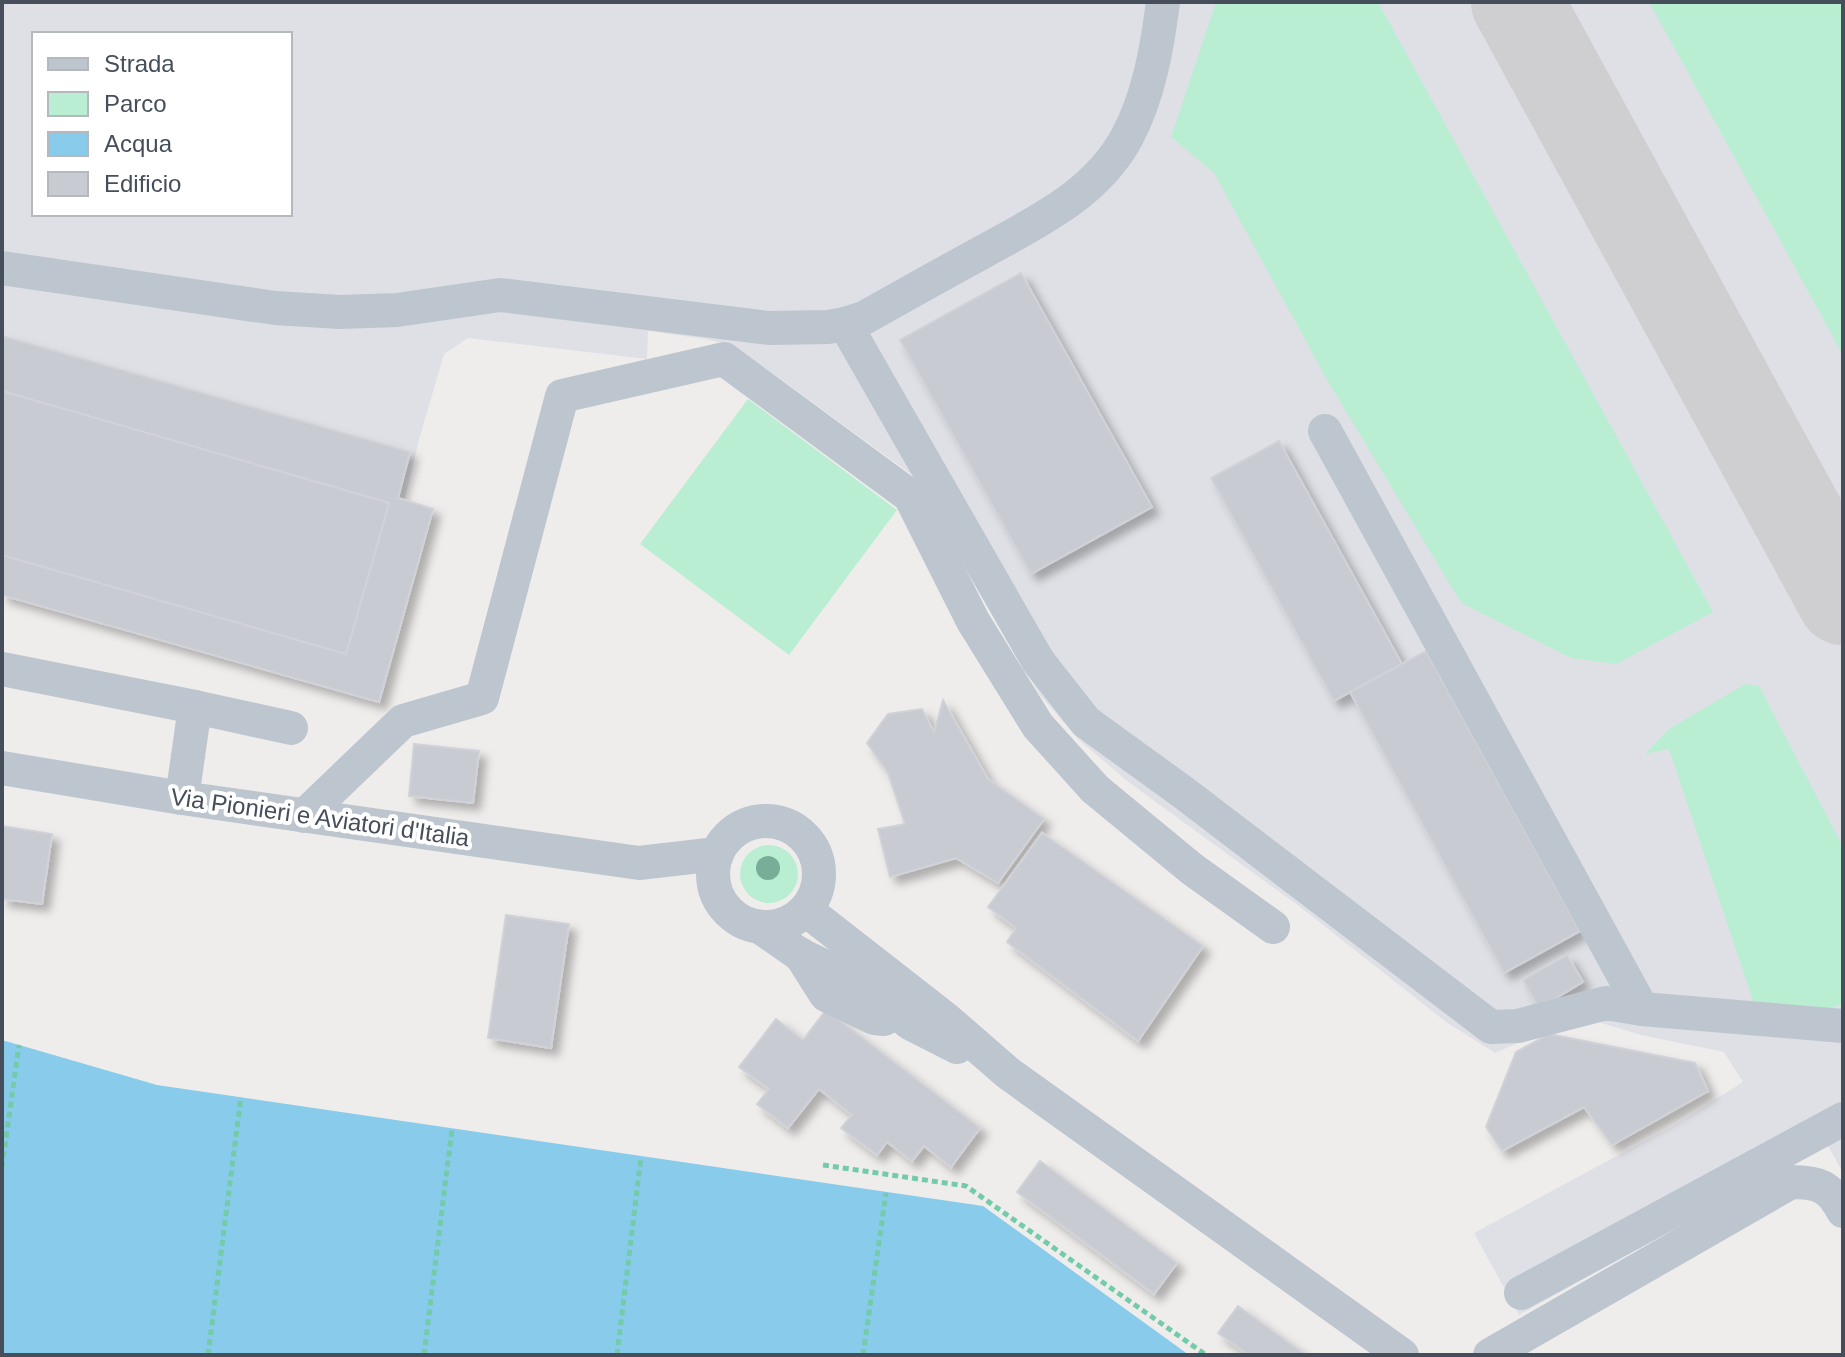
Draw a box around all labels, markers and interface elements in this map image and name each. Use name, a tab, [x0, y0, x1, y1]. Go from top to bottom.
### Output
legend	[32, 32, 292, 216]
text: Strada	[104, 50, 175, 77]
text: Parco	[104, 90, 167, 117]
text: Acqua	[104, 130, 173, 157]
text: Edificio	[104, 170, 181, 197]
street label: Via Pionieri e Aviatori d'Italia	[169, 783, 472, 851]

